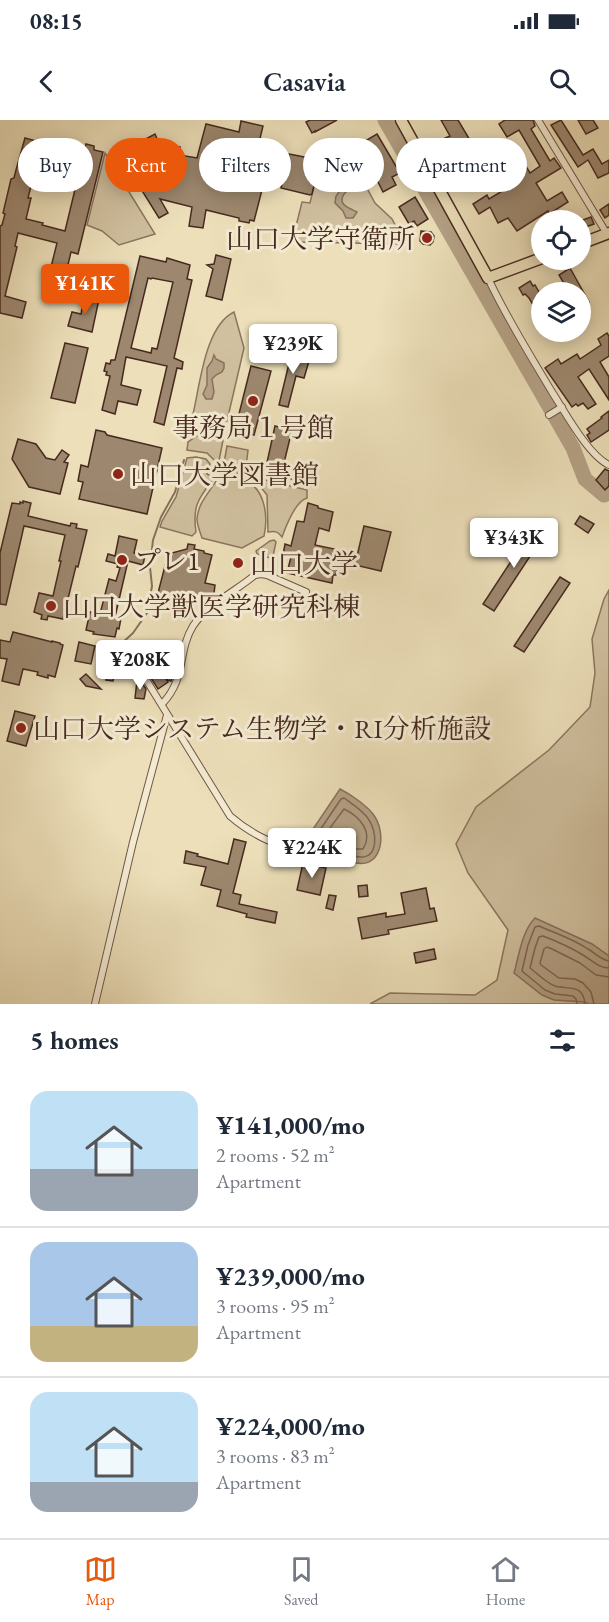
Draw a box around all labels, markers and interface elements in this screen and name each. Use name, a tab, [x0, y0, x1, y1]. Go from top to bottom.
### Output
text: 08:15	[30, 7, 83, 36]
text: Casavia	[263, 64, 346, 99]
icon: back	[30, 65, 63, 98]
icon: search	[546, 65, 579, 98]
chip: Buy	[18, 138, 93, 192]
chip: Rent	[105, 138, 187, 192]
chip: Filters	[199, 138, 291, 192]
chip: New	[303, 138, 384, 192]
chip: Apartment	[396, 138, 527, 192]
map controls	[531, 210, 591, 342]
button: locate	[531, 210, 591, 270]
place label: 山口大学守衛所	[226, 221, 415, 256]
marker: 山口大学守衛所	[420, 231, 434, 245]
pin: ¥141K	[43, 264, 127, 315]
text: ¥141K	[55, 270, 115, 296]
button: layers	[531, 282, 591, 342]
pin: ¥239K	[251, 324, 335, 375]
text: ¥239K	[263, 330, 323, 356]
marker: 事務局１号館	[246, 394, 260, 408]
place label: 事務局１号館	[172, 410, 334, 445]
place label: 山口大学図書館	[130, 457, 319, 492]
marker: 山口大学図書館	[111, 467, 125, 481]
pin: ¥343K	[472, 518, 556, 569]
text: ¥343K	[484, 524, 544, 550]
place label: プレ1	[134, 543, 200, 578]
place label: 山口大学	[250, 546, 358, 581]
marker: プレ1	[115, 553, 129, 567]
marker: 山口大学	[231, 556, 245, 570]
place label: 山口大学獣医学研究科棟	[63, 589, 360, 624]
marker: 山口大学獣医学研究科棟	[44, 599, 58, 613]
pin: ¥208K	[98, 640, 182, 691]
text: ¥208K	[110, 646, 170, 672]
place label: 山口大学システム生物学・RI分析施設	[33, 711, 491, 746]
marker: 山口大学システム生物学・RI分析施設	[14, 721, 28, 735]
pin: ¥224K	[270, 828, 354, 879]
text: ¥224K	[282, 834, 342, 860]
text: 5 homes	[30, 1023, 119, 1057]
icon: filters	[546, 1024, 579, 1057]
text: ¥141,000/mo	[216, 1108, 365, 1142]
icon: home	[78, 1115, 150, 1187]
text: 2 rooms · 52 m²	[216, 1142, 335, 1168]
text: Apartment	[216, 1168, 301, 1194]
text: ¥239,000/mo	[216, 1259, 365, 1293]
icon: home	[78, 1266, 150, 1338]
text: 3 rooms · 95 m²	[216, 1293, 335, 1319]
text: Apartment	[216, 1319, 301, 1345]
text: ¥224,000/mo	[216, 1409, 365, 1443]
icon: home	[78, 1416, 150, 1488]
text: 3 rooms · 83 m²	[216, 1443, 335, 1469]
text: Apartment	[216, 1469, 301, 1495]
tab: Map	[84, 1553, 117, 1610]
tab: Saved	[284, 1553, 318, 1610]
tab: Home	[486, 1553, 525, 1610]

